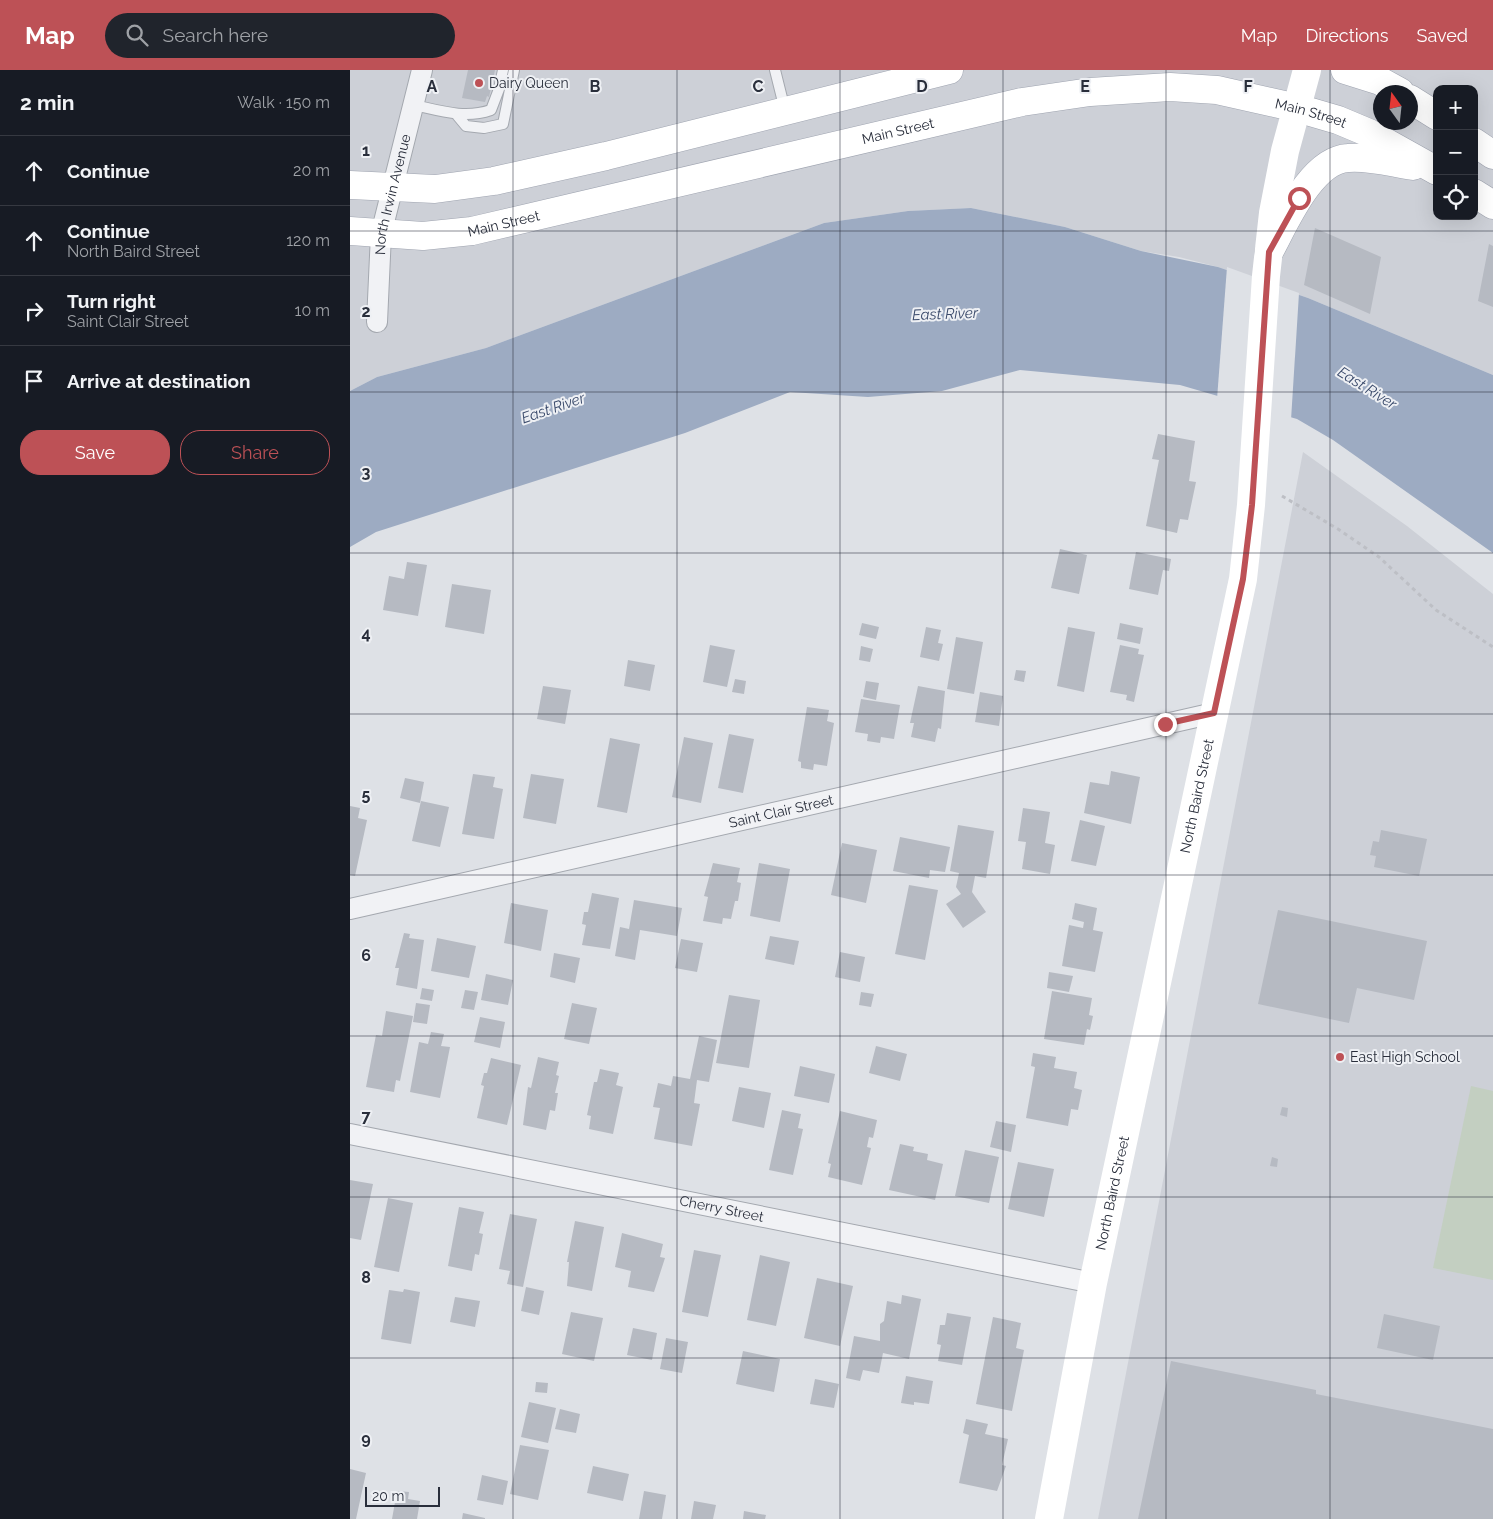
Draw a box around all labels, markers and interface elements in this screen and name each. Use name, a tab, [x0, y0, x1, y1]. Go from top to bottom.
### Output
search box	[105, 13, 455, 58]
text: Map	[25, 21, 75, 50]
icon: search	[123, 21, 151, 49]
text: Search here	[163, 24, 268, 46]
text: Map	[1241, 25, 1277, 46]
text: Directions	[1305, 25, 1389, 46]
text: Saved	[1417, 25, 1468, 46]
place label: Dairy Queen	[489, 75, 569, 91]
text: A	[427, 77, 438, 96]
marker: Dairy Queen	[473, 77, 485, 89]
text: B	[590, 77, 601, 96]
text: C	[753, 77, 764, 96]
text: D	[916, 77, 928, 96]
text: E	[1080, 77, 1090, 96]
text: F	[1243, 77, 1253, 96]
north arrow	[1373, 85, 1418, 130]
map controls	[1433, 85, 1478, 220]
button: +	[1433, 85, 1478, 130]
text: 2 min	[20, 90, 74, 115]
text: Walk · 150 m	[237, 93, 330, 112]
street label: Main Street	[1274, 95, 1349, 131]
street label: Main Street	[860, 115, 936, 147]
button: −	[1433, 130, 1478, 175]
street label: North Irwin Avenue	[372, 132, 414, 255]
text: 1	[362, 141, 370, 160]
icon: ahead	[20, 157, 48, 185]
text: Continue	[67, 160, 150, 182]
text: 20 m	[293, 161, 330, 180]
button: locate	[1433, 175, 1478, 220]
route start	[1288, 187, 1311, 210]
street label: Main Street	[466, 207, 542, 240]
text: Continue	[67, 220, 150, 242]
icon: ahead	[20, 227, 48, 255]
text: 120 m	[286, 231, 330, 250]
text: North Baird Street	[67, 242, 200, 261]
text: Turn right	[67, 290, 156, 312]
icon: right	[20, 297, 48, 325]
text: 10 m	[295, 301, 330, 320]
text: 2	[361, 302, 371, 321]
water label: East River	[912, 304, 979, 324]
text: Saint Clair Street	[67, 312, 189, 331]
water label: East River	[1334, 363, 1400, 414]
icon: arrive	[20, 367, 48, 395]
text: Arrive at destination	[67, 370, 251, 392]
water label: East River	[519, 388, 588, 427]
button: Save	[20, 430, 170, 475]
button: Share	[180, 430, 330, 475]
text: 3	[362, 463, 371, 482]
text: 4	[361, 624, 371, 643]
route end	[1154, 713, 1177, 736]
street label: North Baird Street	[1177, 737, 1217, 855]
text: 5	[362, 785, 371, 804]
street label: Saint Clair Street	[727, 792, 835, 831]
text: 6	[361, 946, 371, 965]
place label: East High School	[1350, 1049, 1460, 1065]
marker: East High School	[1334, 1051, 1346, 1063]
text: 7	[362, 1107, 371, 1126]
street label: North Baird Street	[1092, 1134, 1132, 1252]
street label: Cherry Street	[678, 1192, 765, 1225]
text: 8	[361, 1268, 371, 1287]
text: 9	[361, 1429, 371, 1448]
scale bar	[365, 1484, 440, 1507]
text: 20 m	[372, 1488, 404, 1504]

